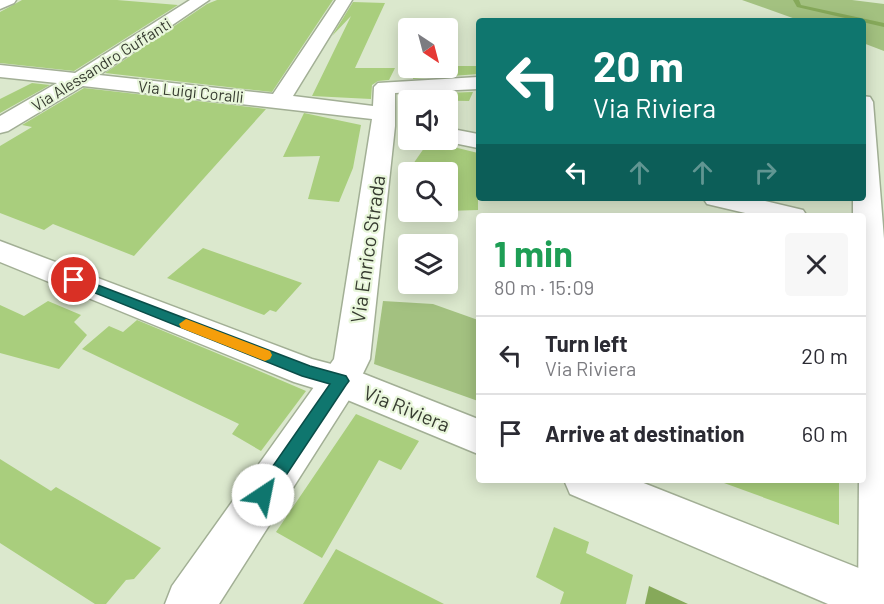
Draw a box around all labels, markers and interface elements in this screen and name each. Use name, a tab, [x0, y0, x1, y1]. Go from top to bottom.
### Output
street label: Via Alessandro Guffanti	[28, 13, 174, 115]
north arrow	[398, 18, 458, 78]
map controls	[398, 18, 458, 294]
text: 20 m	[593, 40, 684, 90]
icon: left	[494, 42, 572, 120]
street label: Via Luigi Coralli	[137, 76, 245, 106]
button: sound	[398, 90, 458, 150]
text: Via Riviera	[593, 91, 716, 123]
icon: left	[560, 156, 593, 189]
icon: ahead	[623, 156, 656, 189]
icon: ahead	[686, 156, 719, 189]
icon: right	[749, 156, 782, 189]
button: search	[398, 162, 458, 222]
street label: Via Enrico Strada	[345, 173, 389, 325]
text: 1 min	[494, 231, 573, 274]
button: close	[785, 233, 848, 296]
button: layers	[398, 234, 458, 294]
pin	[48, 254, 99, 305]
icon: arrive	[57, 263, 90, 296]
text: 80 m · 15:09	[494, 275, 594, 299]
text: Turn left	[545, 330, 628, 356]
icon: left	[494, 339, 527, 372]
text: 20 m	[801, 342, 848, 368]
text: Via Riviera	[545, 356, 636, 380]
street label: Via Riviera	[360, 380, 454, 436]
icon: arrive	[494, 417, 527, 450]
text: Arrive at destination	[545, 420, 744, 446]
text: 60 m	[802, 420, 848, 446]
position arrow	[231, 463, 295, 527]

